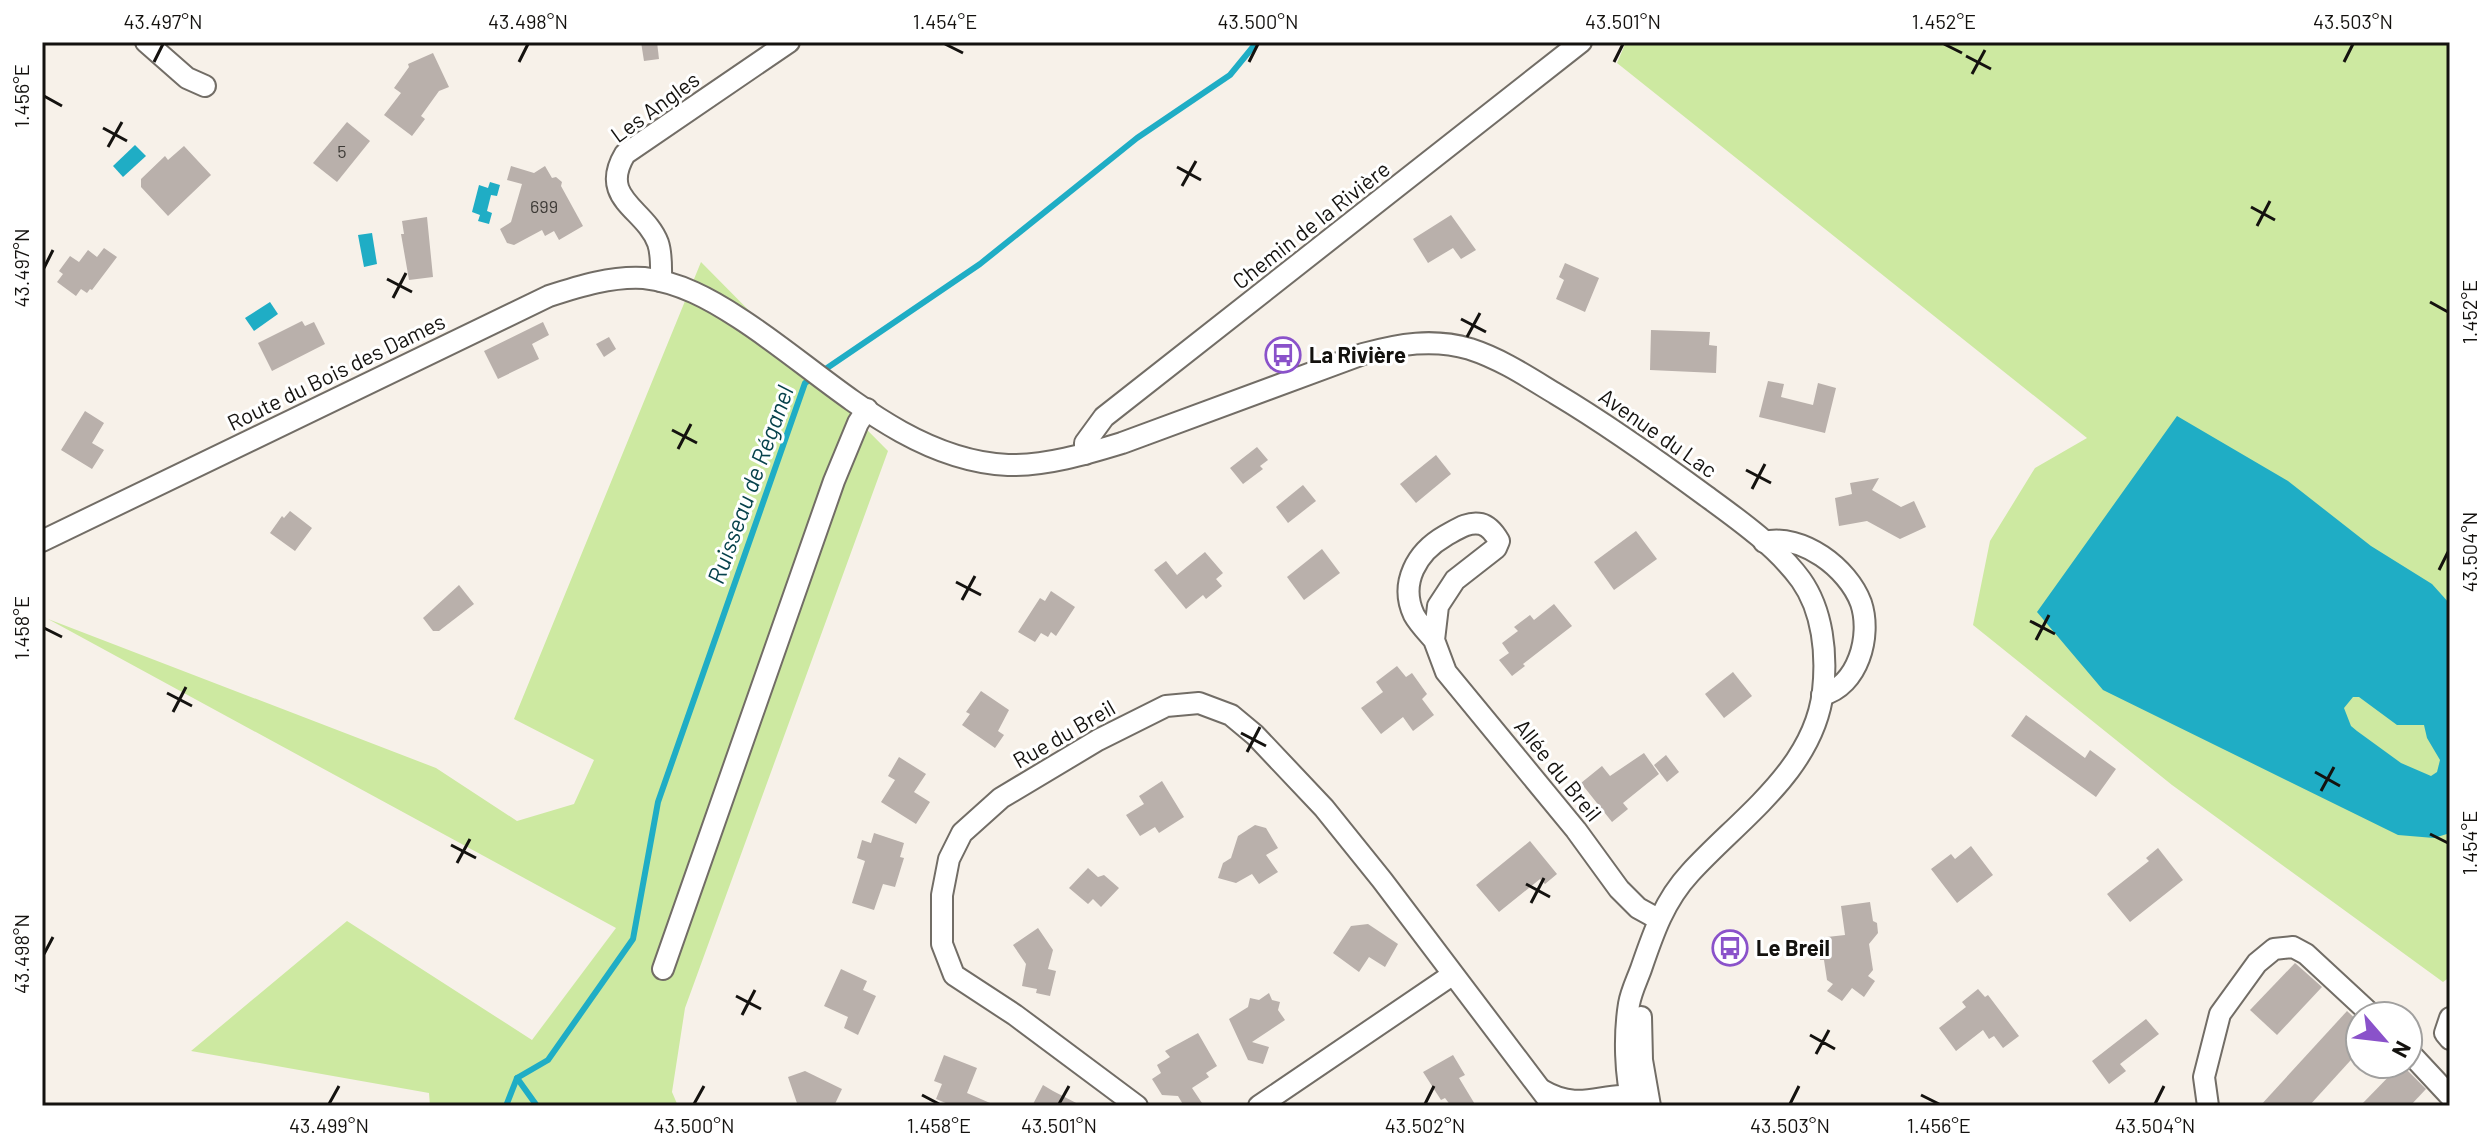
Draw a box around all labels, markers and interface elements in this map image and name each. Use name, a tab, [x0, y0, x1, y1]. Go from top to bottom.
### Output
text: 43.497°N	[124, 9, 202, 33]
text: 43.498°N	[488, 9, 568, 33]
text: 1.454°E	[913, 9, 977, 33]
text: 43.500°N	[1218, 9, 1298, 33]
text: 43.501°N	[1585, 9, 1661, 33]
text: 1.452°E	[1912, 9, 1976, 33]
text: 43.503°N	[2313, 9, 2393, 33]
text: 1.456°E	[9, 64, 33, 128]
street label: Les Angles	[605, 65, 704, 147]
house number: 5	[337, 140, 347, 162]
street label: Chemin de la Rivière	[1227, 155, 1394, 294]
house number: 699	[530, 195, 558, 217]
text: 43.497°N	[9, 229, 33, 307]
text: 1.452°E	[2457, 280, 2481, 344]
street label: Route du Bois des Dames	[222, 307, 449, 435]
bus stop icon: La Rivière	[1264, 336, 1302, 374]
place label: La Rivière	[1309, 341, 1406, 367]
water label: Ruisseau de Réganel	[700, 381, 799, 587]
street label: Avenue du Lac	[1595, 382, 1722, 482]
text: 43.504°N	[2457, 512, 2481, 592]
text: 1.458°E	[9, 596, 33, 660]
street label: Rue du Breil	[1008, 693, 1119, 773]
street label: Allée du Breil	[1510, 713, 1608, 826]
text: 1.454°E	[2457, 811, 2481, 875]
text: 43.498°N	[9, 914, 33, 994]
bus stop icon: Le Breil	[1711, 929, 1749, 967]
place label: Le Breil	[1756, 934, 1830, 960]
north arrow	[2344, 1000, 2424, 1080]
text: N	[2388, 1037, 2417, 1062]
text: 43.499°N	[289, 1113, 369, 1137]
text: 43.500°N	[654, 1113, 734, 1137]
text: 1.458°E	[907, 1113, 971, 1137]
text: 43.501°N	[1021, 1113, 1097, 1137]
text: 43.502°N	[1385, 1113, 1465, 1137]
text: 43.503°N	[1750, 1113, 1830, 1137]
text: 1.456°E	[1907, 1113, 1971, 1137]
text: 43.504°N	[2115, 1113, 2195, 1137]

